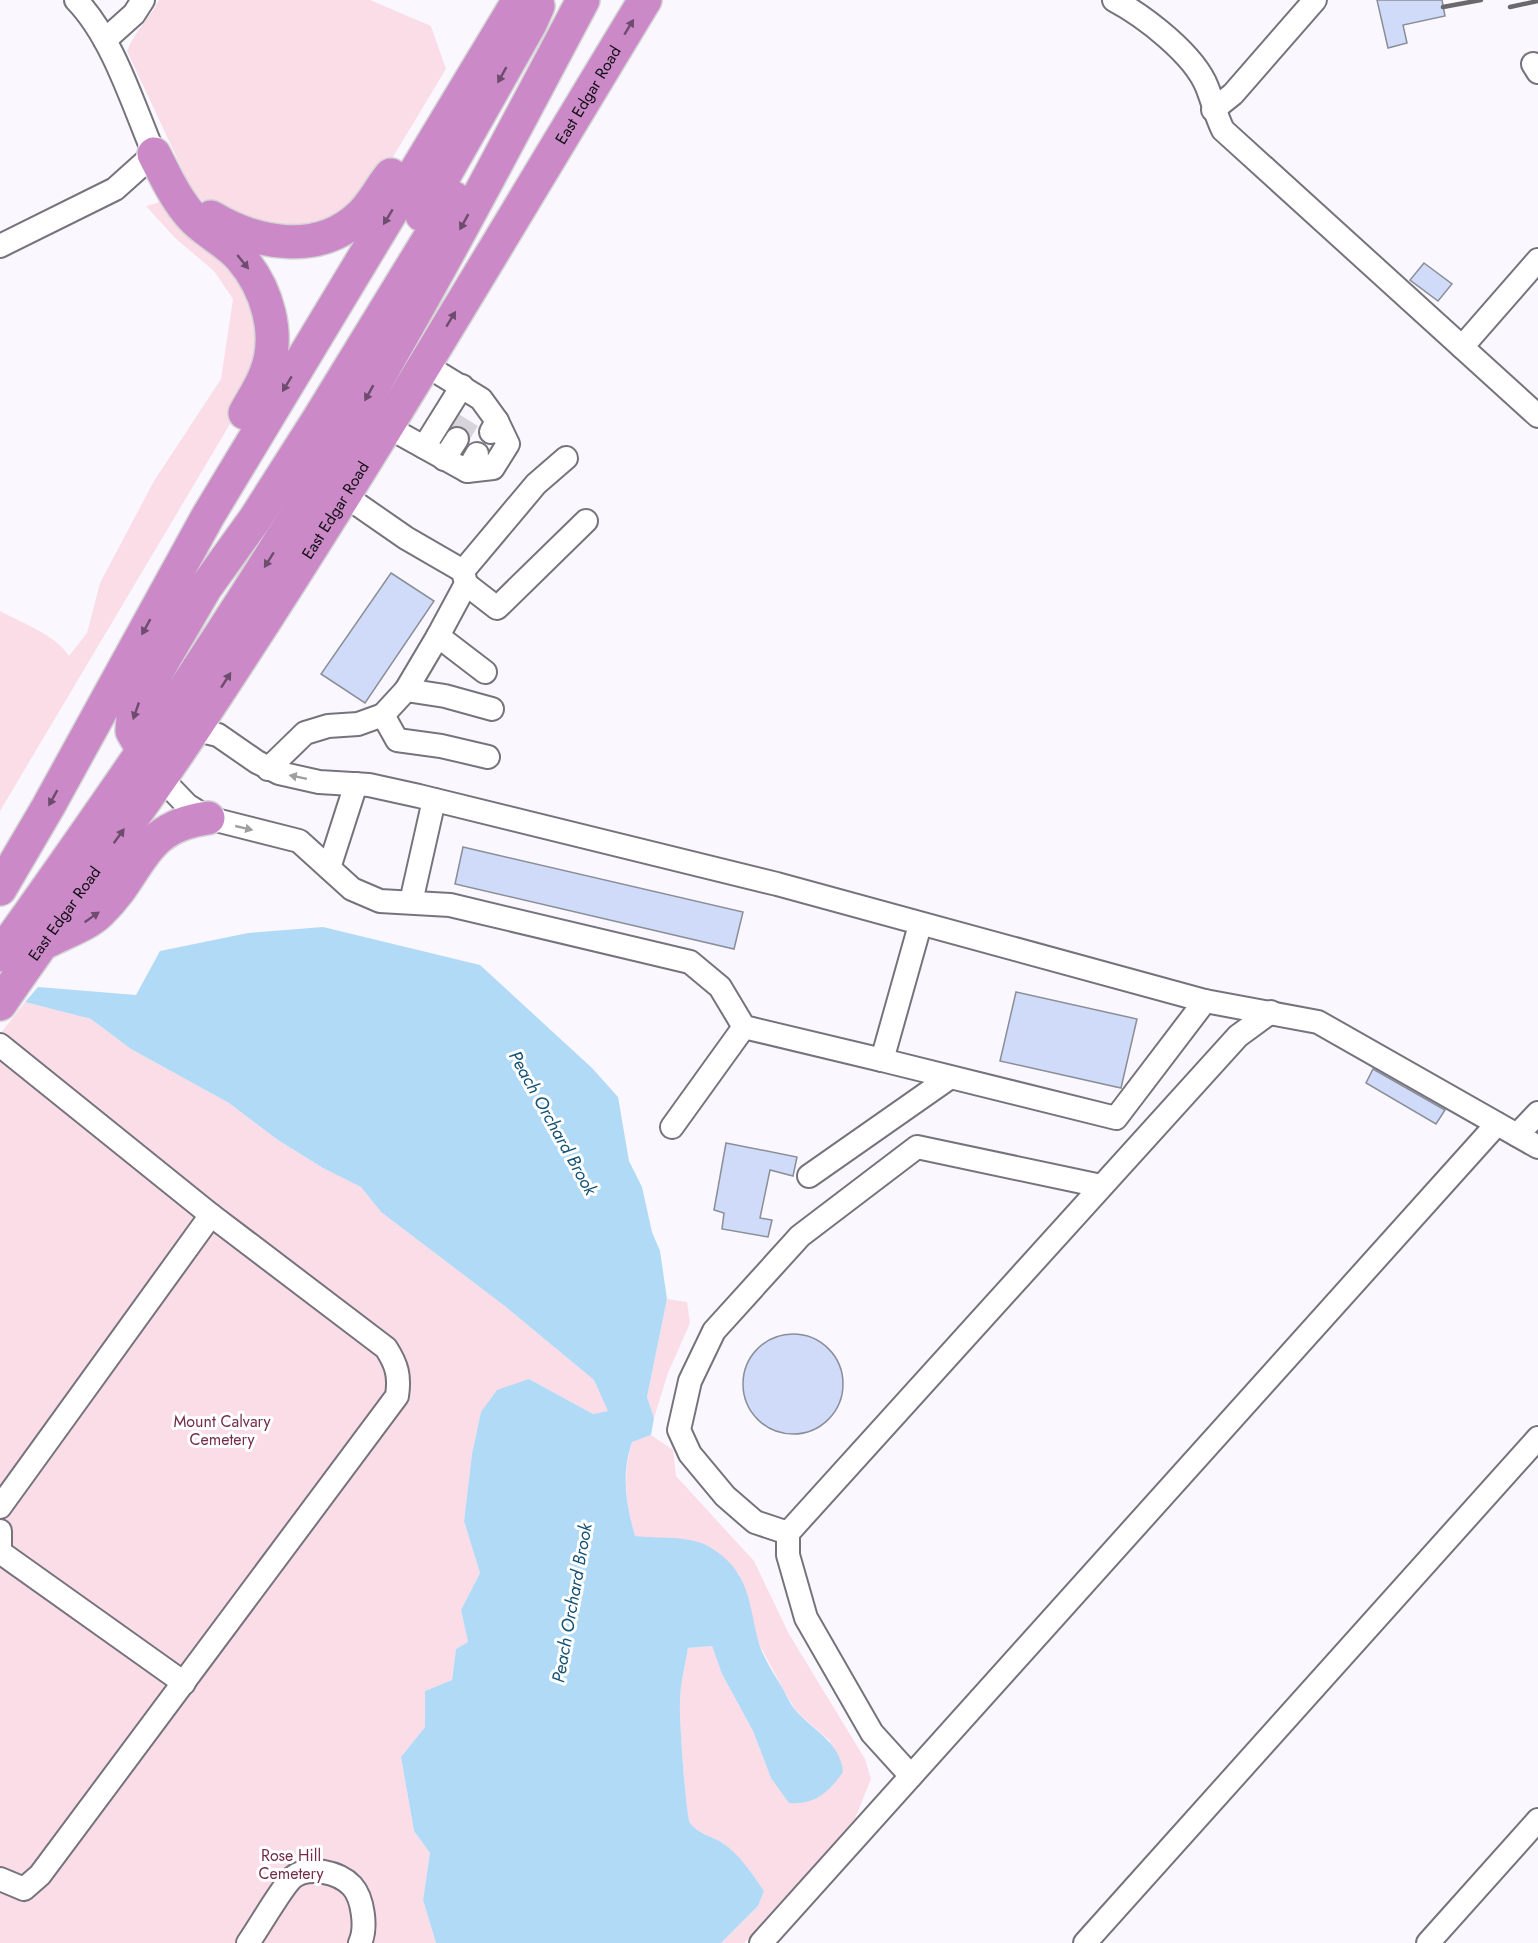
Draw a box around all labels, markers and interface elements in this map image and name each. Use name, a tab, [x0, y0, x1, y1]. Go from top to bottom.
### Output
one-way arrow	[623, 19, 634, 35]
street label: East Edgar Road	[549, 41, 626, 148]
one-way arrow	[497, 67, 507, 84]
one-way arrow	[382, 209, 393, 225]
one-way arrow	[459, 214, 469, 231]
one-way arrow	[236, 254, 249, 269]
one-way arrow	[446, 311, 457, 327]
one-way arrow	[281, 376, 292, 392]
one-way arrow	[364, 384, 374, 401]
street label: East Edgar Road	[296, 457, 374, 563]
one-way arrow	[263, 552, 274, 568]
one-way arrow	[141, 619, 151, 636]
one-way arrow	[220, 672, 231, 688]
one-way arrow	[131, 702, 140, 720]
one-way arrow	[289, 772, 307, 782]
one-way arrow	[48, 790, 58, 807]
one-way arrow	[235, 823, 254, 833]
one-way arrow	[113, 829, 125, 845]
street label: East Edgar Road	[22, 861, 106, 965]
one-way arrow	[84, 911, 100, 923]
water label: Peach Orchard Brook	[502, 1046, 604, 1201]
park label: Mount Calvary Cemetery	[173, 1410, 272, 1451]
water label: Peach Orchard Brook	[545, 1520, 599, 1685]
park label: Rose Hill Cemetery	[258, 1844, 324, 1885]

